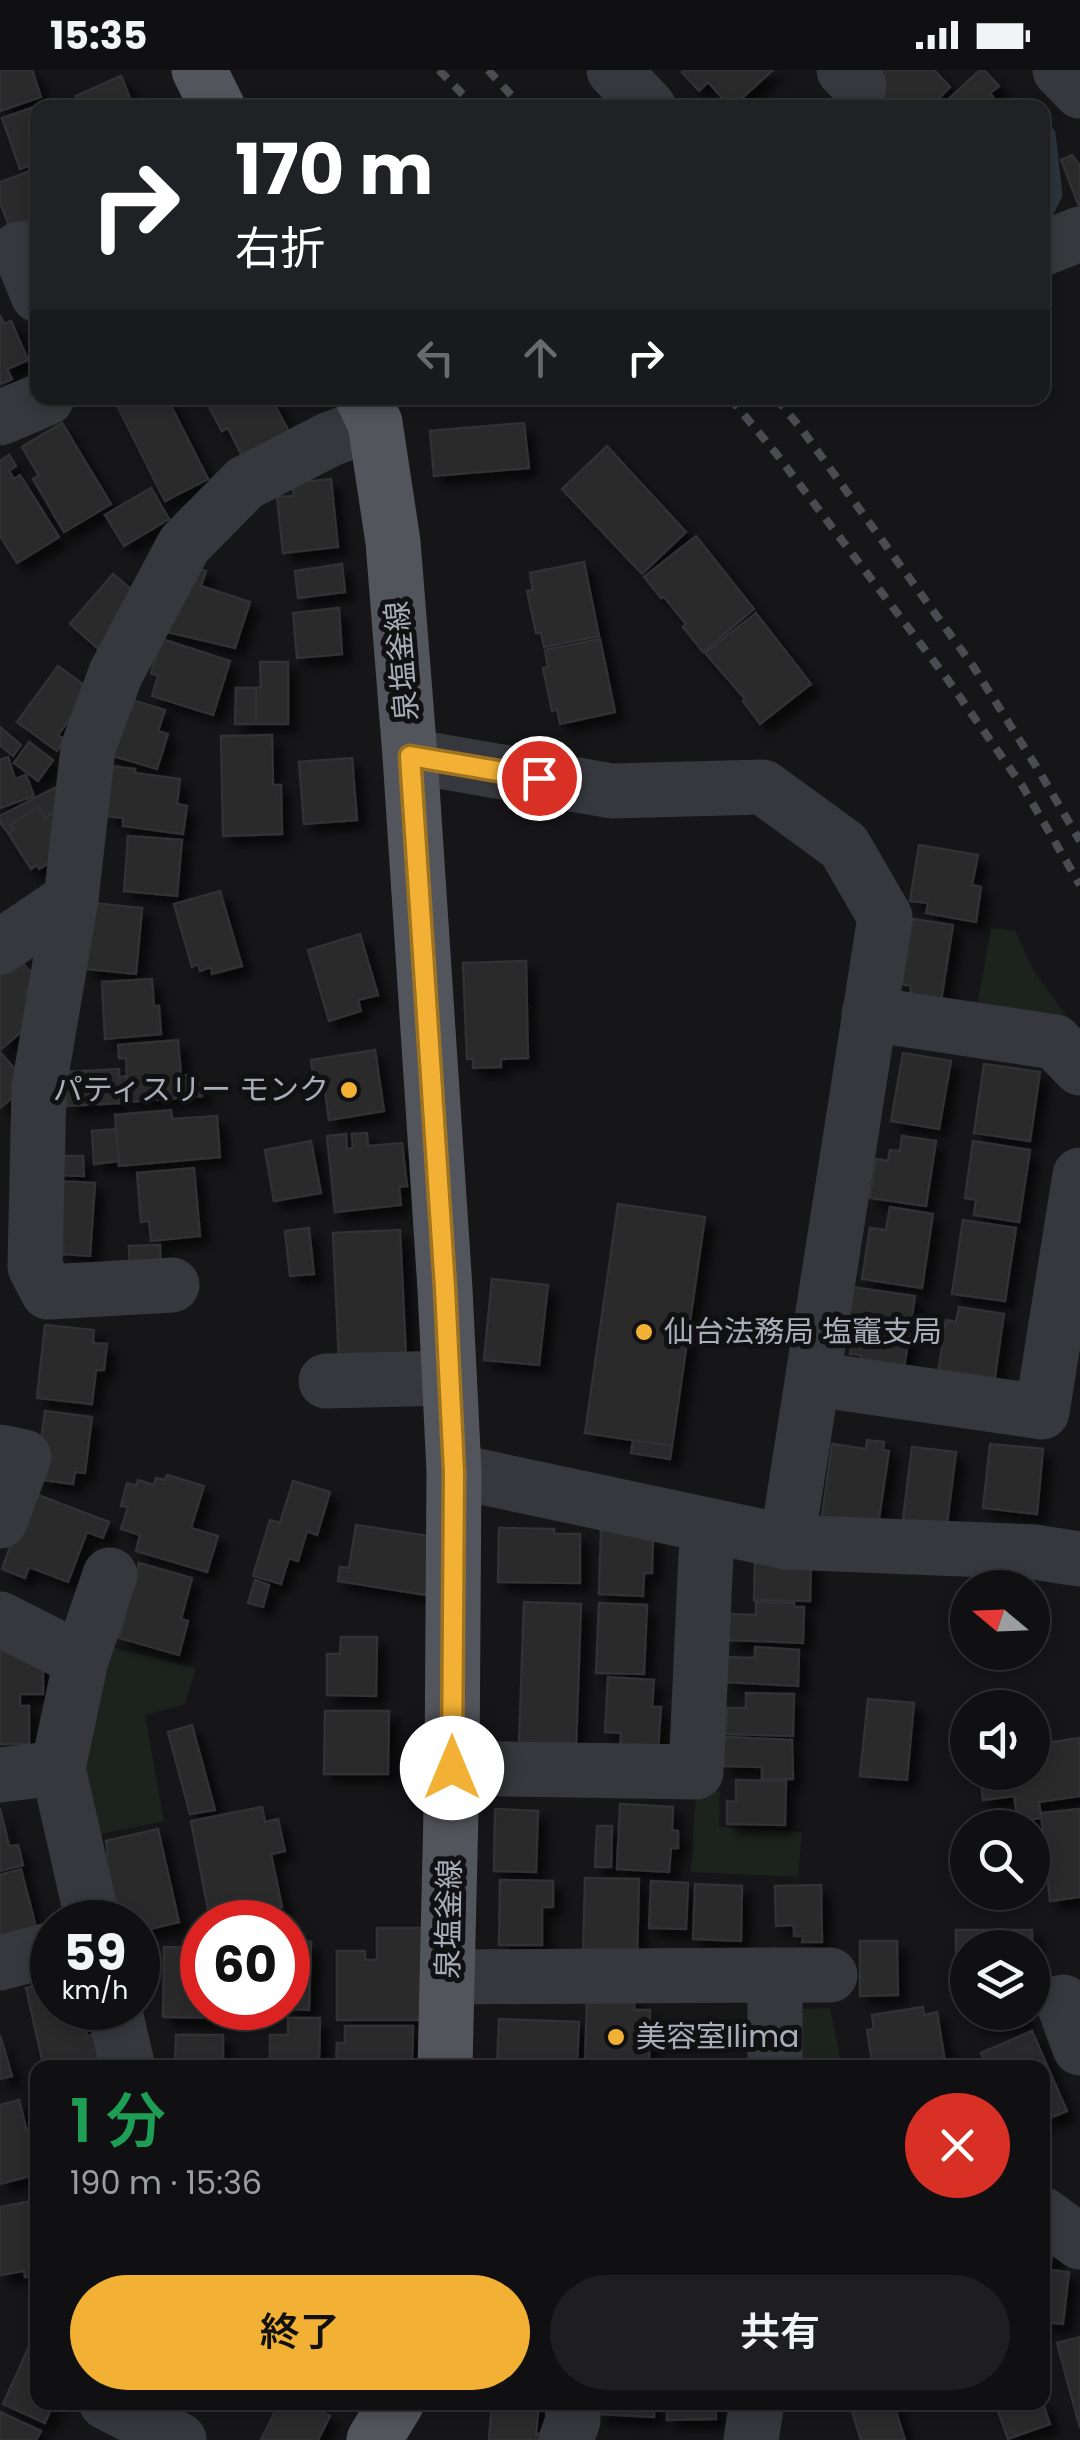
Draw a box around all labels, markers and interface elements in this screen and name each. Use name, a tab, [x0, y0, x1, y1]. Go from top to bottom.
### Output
text: 15:35	[50, 9, 147, 62]
text: 170 m	[235, 120, 433, 219]
icon: right	[70, 140, 200, 270]
text: 右折	[235, 217, 325, 280]
icon: left	[408, 330, 463, 385]
icon: ahead	[513, 330, 568, 385]
icon: right	[618, 330, 673, 385]
street label: 泉塩釜線	[375, 599, 428, 723]
pin	[497, 736, 582, 821]
icon: arrive	[512, 751, 567, 806]
place label: パティスリー モンク	[53, 1068, 329, 1111]
marker: パティスリー モンク	[338, 1079, 360, 1101]
place label: 仙台法務局 塩竈支局	[664, 1310, 942, 1353]
marker: 仙台法務局 塩竈支局	[633, 1321, 655, 1343]
north arrow	[950, 1570, 1050, 1670]
map controls	[950, 1570, 1050, 2030]
button: sound	[950, 1690, 1050, 1790]
position arrow	[400, 1716, 504, 1820]
button: search	[950, 1810, 1050, 1910]
street label: 泉塩釜線	[426, 1859, 471, 1979]
speed limit sign: 60	[180, 1900, 310, 2030]
text: 59	[63, 1917, 127, 1988]
button: layers	[950, 1930, 1050, 2030]
text: km/h	[62, 1973, 128, 2008]
place label: 美容室Ilima	[636, 2015, 799, 2058]
marker: 美容室Ilima	[605, 2026, 627, 2048]
text: 1 分	[70, 2079, 166, 2163]
button: close	[905, 2093, 1010, 2198]
text: 190 m · 15:36	[70, 2160, 262, 2205]
button: 終了	[70, 2275, 530, 2390]
button: 共有	[550, 2275, 1010, 2390]

